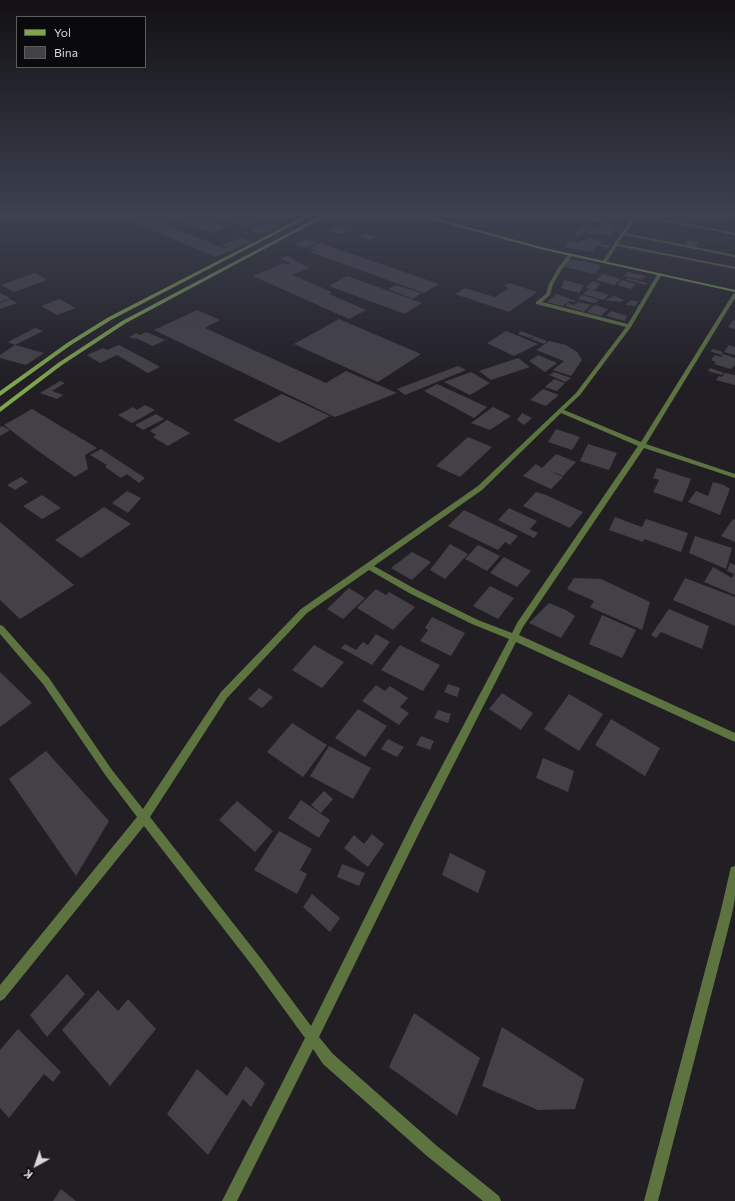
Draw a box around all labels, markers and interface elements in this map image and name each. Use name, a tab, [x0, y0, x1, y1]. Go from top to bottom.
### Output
legend	[16, 16, 146, 68]
text: Yol	[54, 25, 71, 39]
text: Bina	[54, 45, 78, 59]
north arrow	[16, 1145, 56, 1185]
text: K	[21, 1167, 35, 1182]

